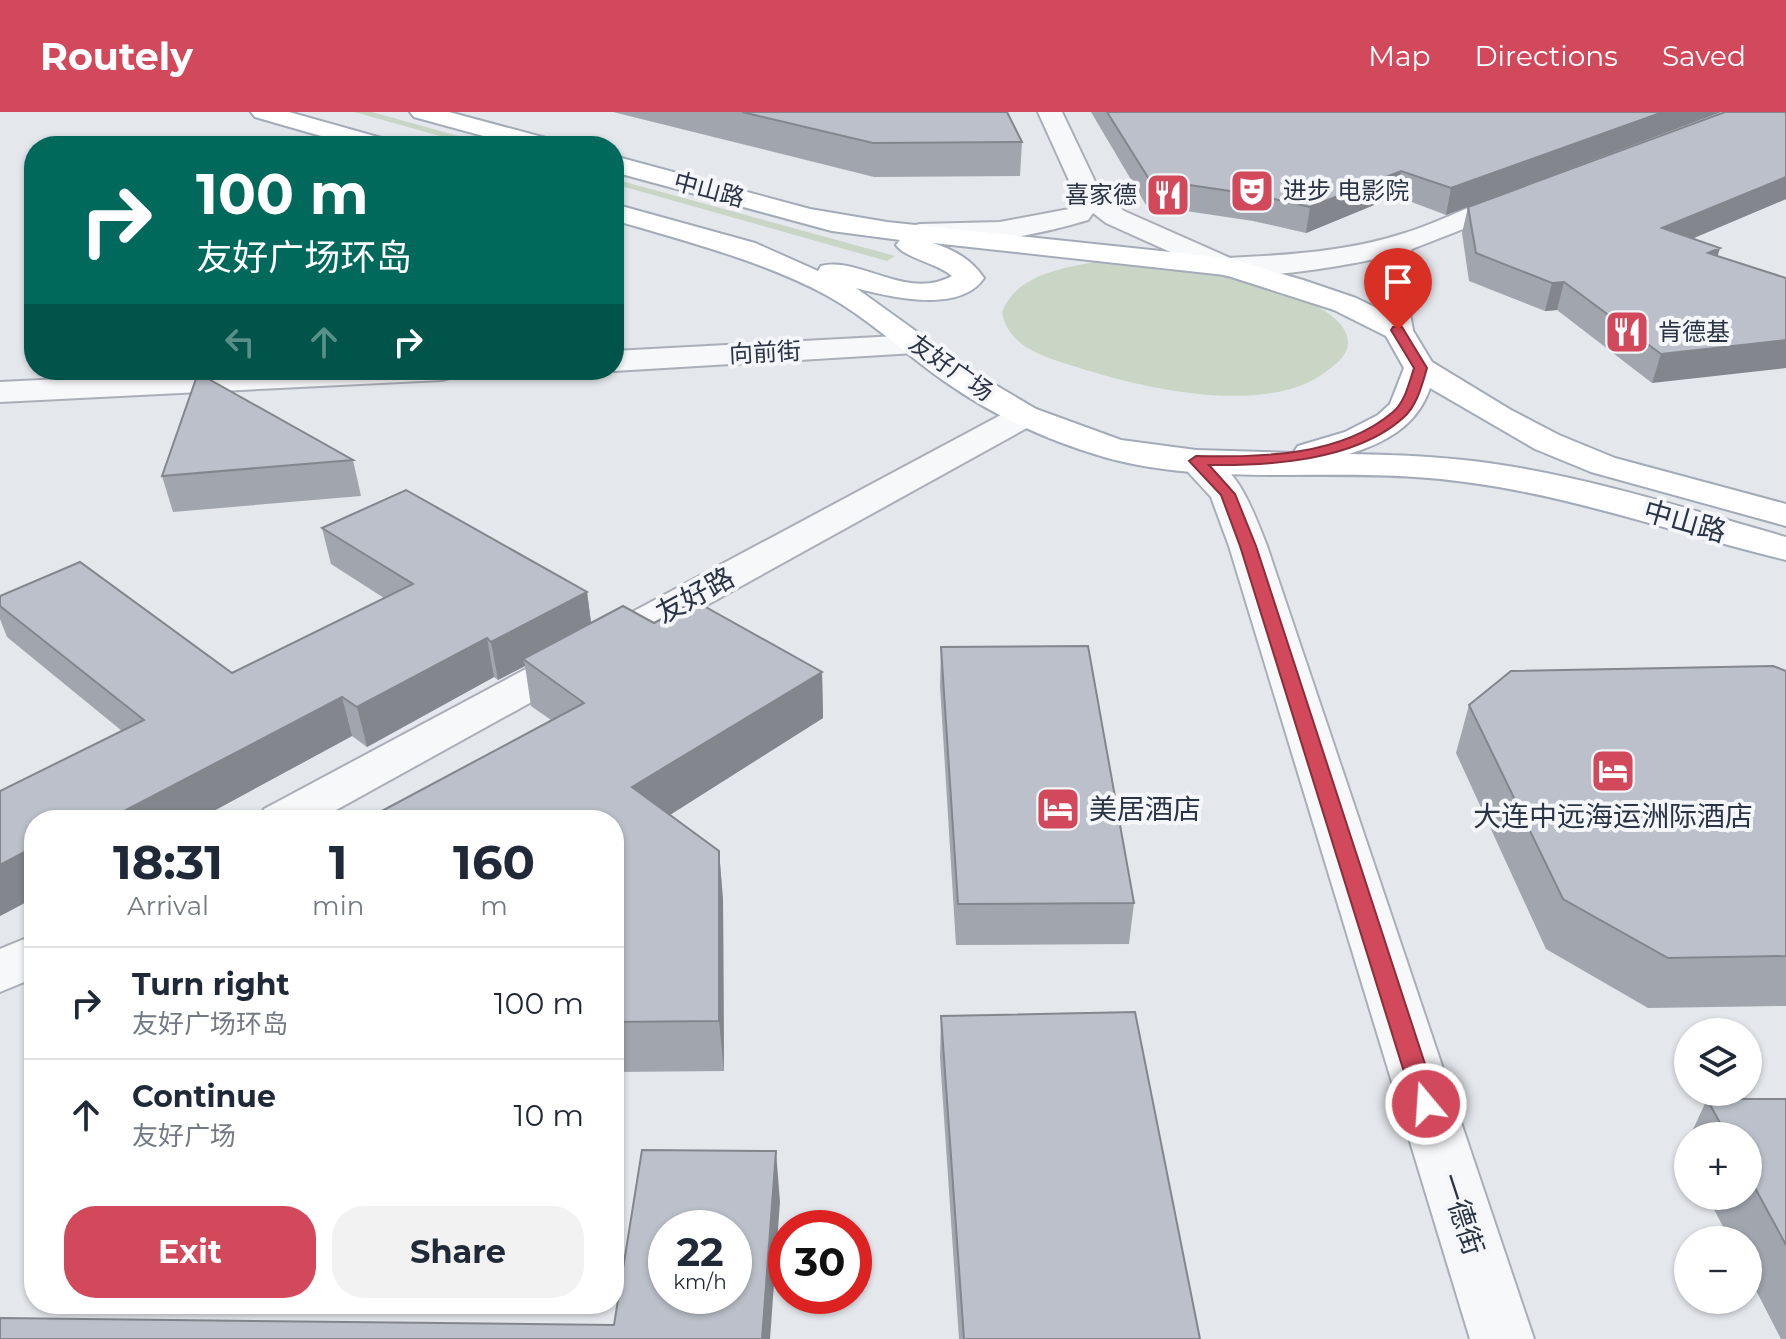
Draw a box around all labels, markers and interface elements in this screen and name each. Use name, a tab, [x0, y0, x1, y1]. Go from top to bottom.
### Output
text: Routely	[40, 33, 193, 80]
text: Map	[1368, 39, 1430, 73]
text: Directions	[1474, 39, 1618, 73]
text: Saved	[1662, 39, 1746, 73]
text: 100 m	[196, 160, 369, 228]
street label: 中山路	[671, 166, 748, 213]
theatre icon: 进步 电影院	[1228, 167, 1276, 215]
icon: right	[64, 168, 168, 272]
restaurant icon: 喜家德	[1144, 171, 1192, 219]
place label: 进步 电影院	[1283, 176, 1409, 205]
place label: 喜家德	[1065, 180, 1137, 209]
text: 友好广场环岛	[196, 235, 412, 279]
pin	[1364, 248, 1432, 330]
icon: arrive	[1376, 260, 1420, 304]
restaurant icon: 肯德基	[1603, 308, 1651, 356]
place label: 肯德基	[1658, 317, 1730, 346]
icon: left	[218, 320, 262, 364]
icon: ahead	[302, 320, 346, 364]
icon: right	[386, 320, 430, 364]
street label: 友好广场	[904, 328, 999, 407]
street label: 向前街	[728, 336, 802, 369]
street label: 中山路	[1640, 493, 1730, 549]
street label: 友好路	[650, 560, 740, 630]
hotel icon: 大连中远海运洲际酒店	[1589, 747, 1637, 795]
hotel icon: 美居酒店	[1034, 785, 1082, 833]
place label: 美居酒店	[1089, 792, 1201, 826]
place label: 大连中远海运洲际酒店	[1473, 799, 1753, 833]
text: 18:31	[113, 833, 223, 891]
text: 1	[329, 833, 348, 891]
text: 160	[453, 833, 535, 891]
text: Arrival	[127, 890, 209, 922]
text: min	[312, 890, 364, 922]
text: m	[480, 890, 508, 922]
text: Turn right	[132, 966, 289, 1003]
icon: right	[64, 981, 108, 1025]
text: 100 m	[494, 985, 584, 1022]
text: 友好广场环岛	[132, 1008, 288, 1040]
map controls	[1674, 1018, 1762, 1314]
button: layers	[1674, 1018, 1762, 1106]
position arrow	[1384, 1062, 1468, 1146]
text: Continue	[132, 1078, 276, 1115]
icon: ahead	[64, 1093, 108, 1137]
text: 10 m	[514, 1097, 584, 1134]
text: 友好广场	[132, 1120, 236, 1152]
button: +	[1674, 1122, 1762, 1210]
street label: 一德街	[1433, 1169, 1491, 1259]
button: Exit	[64, 1206, 316, 1298]
button: Share	[332, 1206, 584, 1298]
speed limit sign: 30	[768, 1210, 872, 1314]
button: −	[1674, 1226, 1762, 1314]
text: 22	[676, 1227, 724, 1276]
text: km/h	[673, 1270, 727, 1294]

